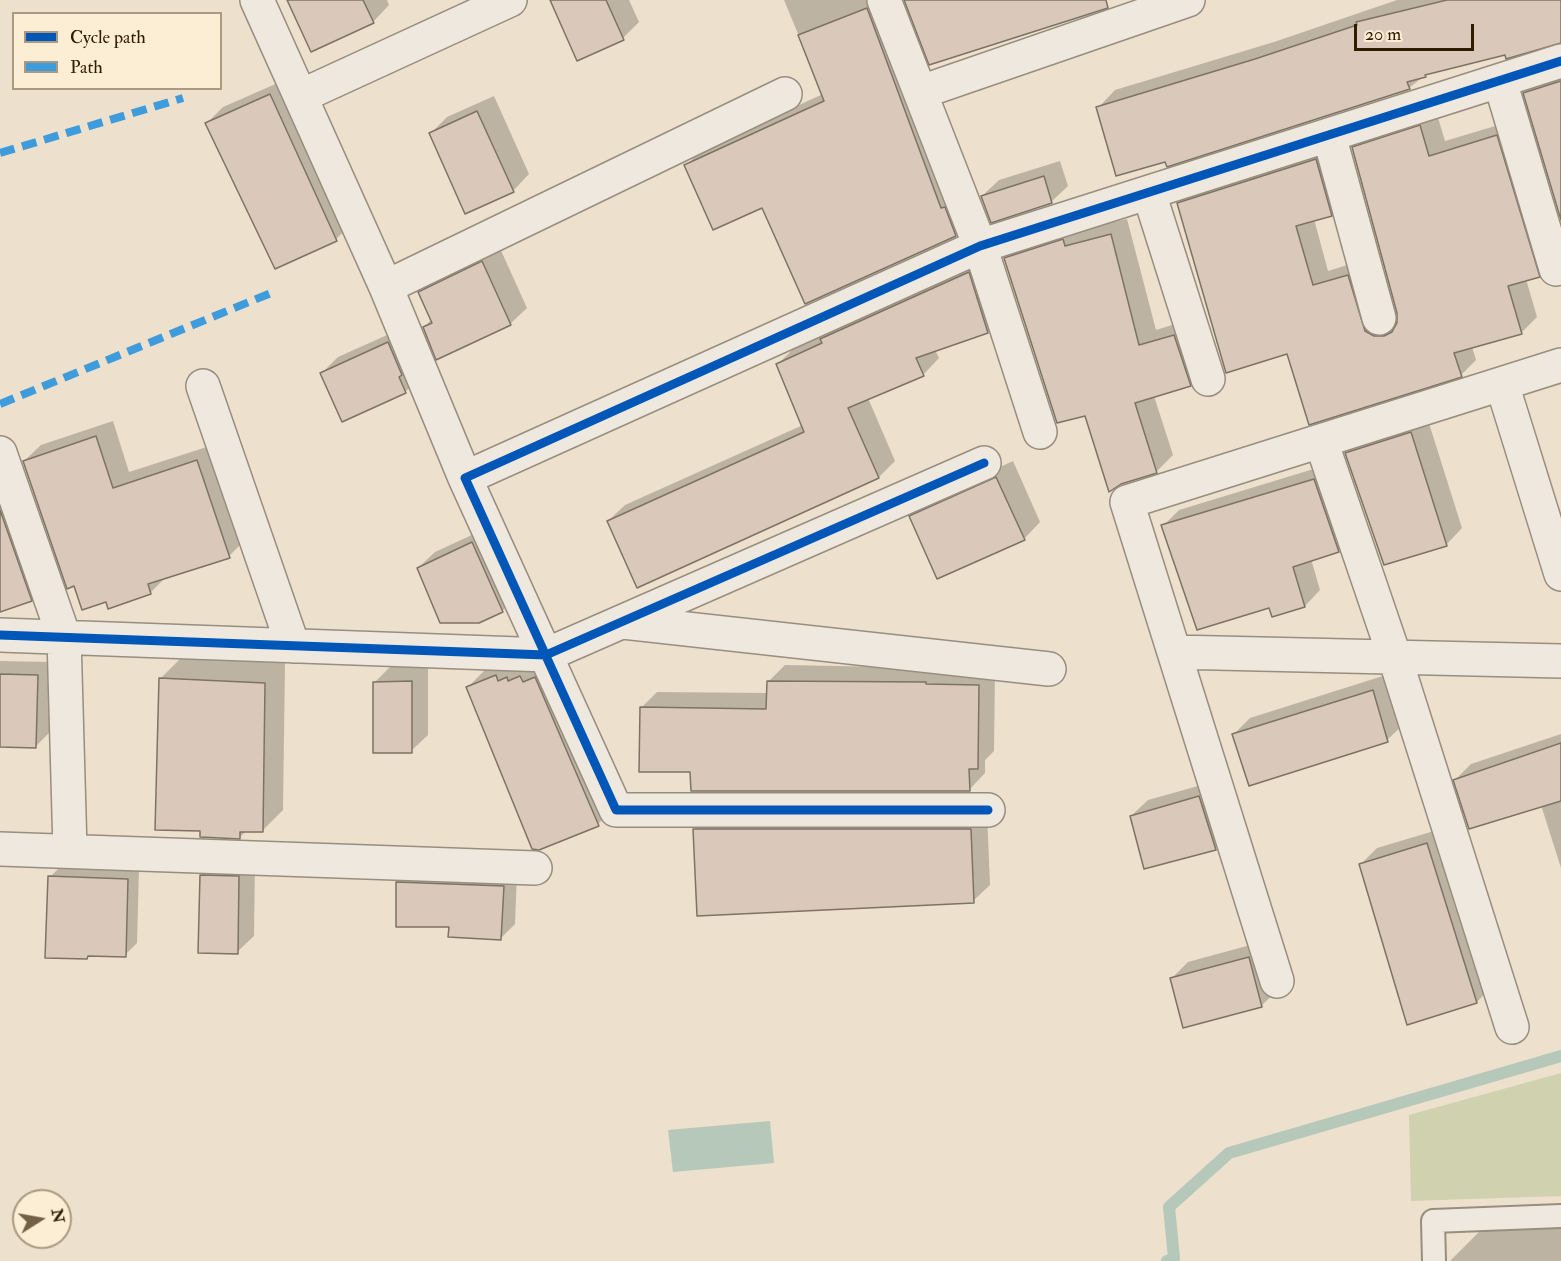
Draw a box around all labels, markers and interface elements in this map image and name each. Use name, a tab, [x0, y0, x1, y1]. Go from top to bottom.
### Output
legend	[12, 12, 222, 90]
scale bar	[1357, 12, 1477, 50]
text: 20 m	[1365, 23, 1401, 46]
text: Cycle path	[70, 26, 146, 49]
text: Path	[70, 56, 103, 79]
north arrow	[12, 1189, 72, 1249]
text: N	[47, 1207, 69, 1225]

